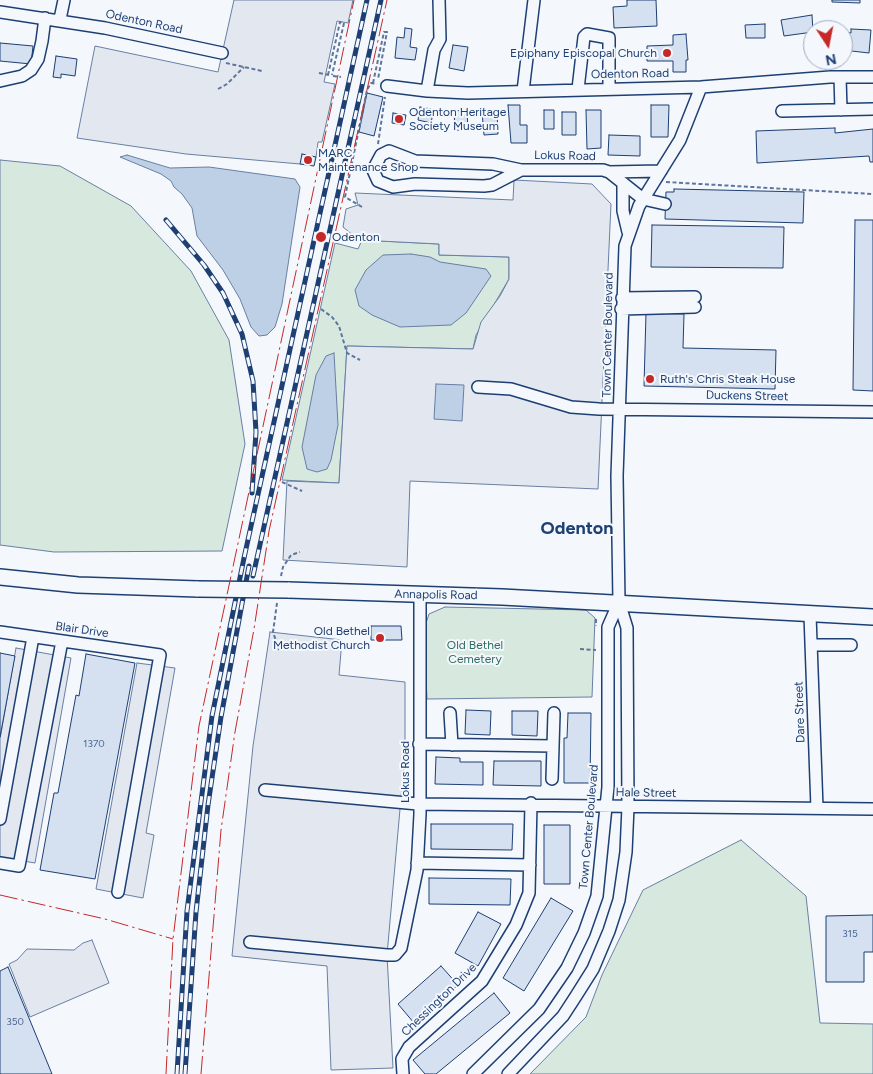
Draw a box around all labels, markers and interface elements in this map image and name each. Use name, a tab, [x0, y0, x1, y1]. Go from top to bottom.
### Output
street label: Odenton Road	[104, 7, 184, 37]
north arrow	[803, 20, 853, 70]
place label: Epiphany Episcopal Church	[510, 46, 657, 60]
marker: Epiphany Episcopal Church	[661, 47, 673, 59]
text: N	[824, 50, 838, 69]
street label: Odenton Road	[591, 66, 669, 82]
place label: Odenton Heritage Society Museum	[409, 105, 506, 133]
marker: Odenton Heritage Society Museum	[393, 113, 405, 125]
place label: MARC Maintenance Shop	[318, 146, 418, 174]
street label: Lokus Road	[534, 148, 596, 164]
marker: MARC Maintenance Shop	[302, 154, 314, 166]
marker: Odenton	[314, 230, 328, 244]
place label: Odenton	[332, 230, 380, 244]
street label: Town Center Boulevard	[600, 272, 616, 398]
place label: Ruth's Chris Steak House	[660, 372, 795, 386]
marker: Ruth's Chris Steak House	[644, 373, 656, 385]
street label: Duckens Street	[706, 388, 788, 404]
district label: Odenton	[541, 518, 613, 540]
street label: Annapolis Road	[394, 587, 478, 603]
street label: Blair Drive	[54, 619, 110, 641]
place label: Old Bethel Methodist Church	[273, 624, 370, 652]
marker: Old Bethel Methodist Church	[374, 632, 386, 644]
park label: Old Bethel Cemetery	[447, 638, 503, 666]
street label: Dare Street	[792, 681, 808, 743]
house number: 1370	[83, 738, 105, 750]
street label: Lokus Road	[398, 741, 412, 803]
street label: Town Center Boulevard	[576, 764, 602, 890]
street label: Hale Street	[615, 785, 677, 801]
house number: 315	[842, 928, 858, 940]
street label: Chessington Drive	[399, 961, 479, 1039]
house number: 350	[6, 1016, 24, 1028]

